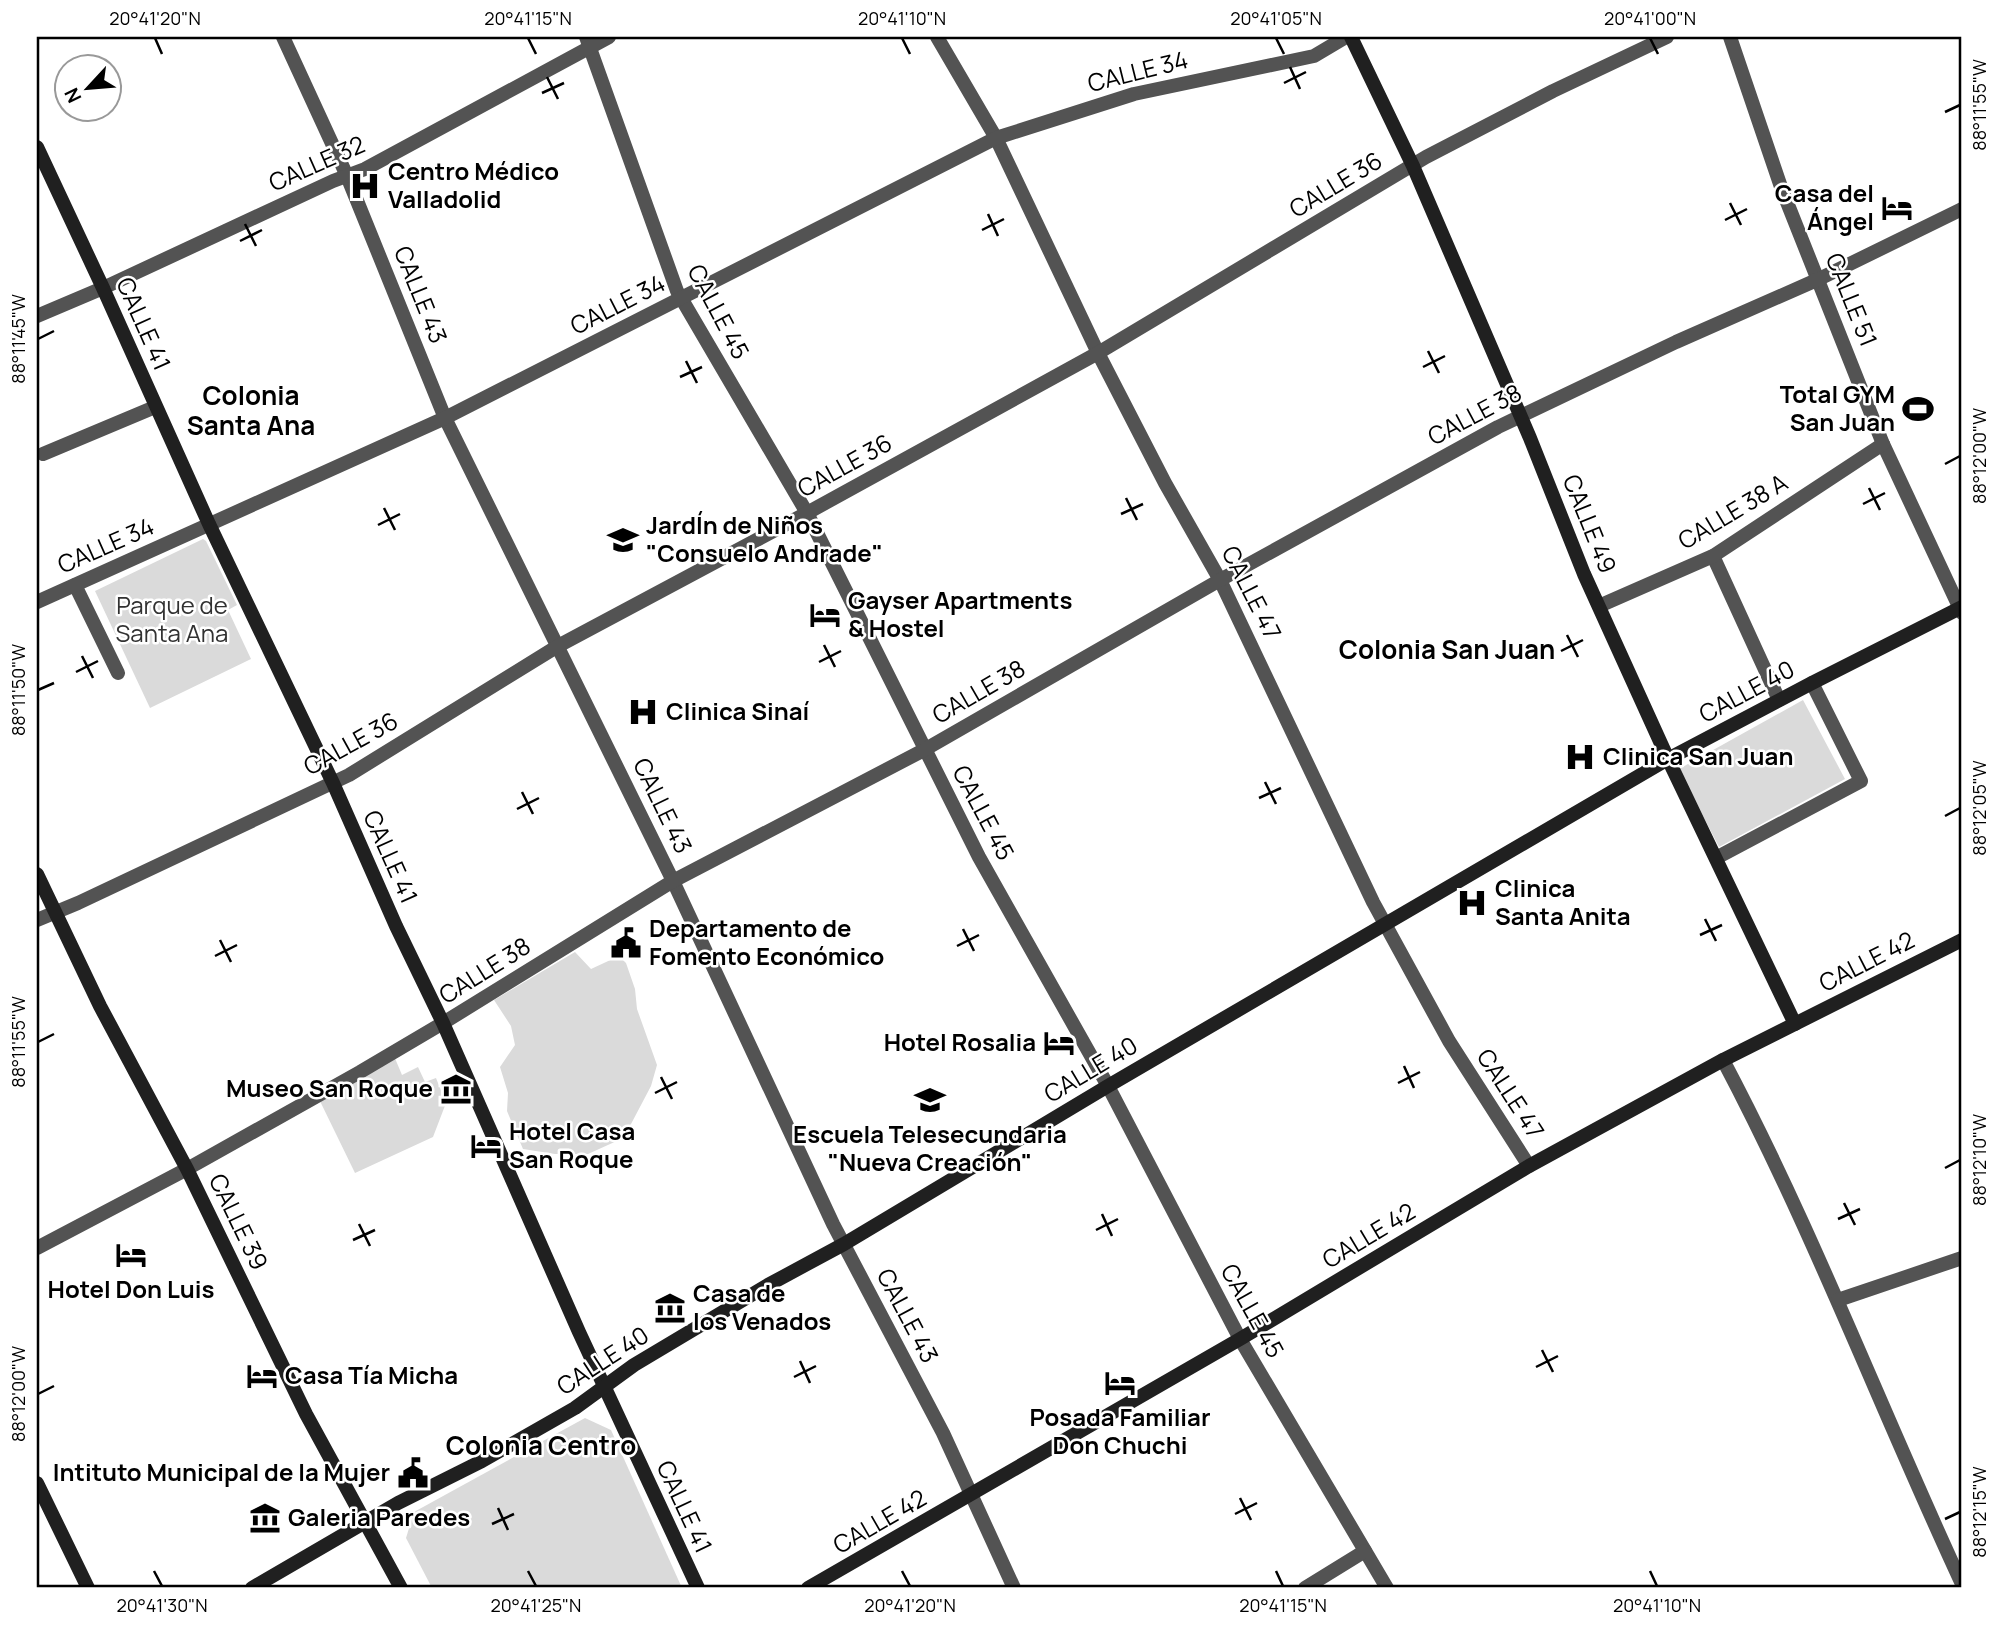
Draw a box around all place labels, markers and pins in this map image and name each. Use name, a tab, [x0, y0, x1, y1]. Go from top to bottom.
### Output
place label: Centro Médico Valladolid	[388, 154, 559, 215]
hospital icon: Centro Médico Valladolid	[348, 169, 382, 203]
place label: Casa del Ángel	[1775, 176, 1874, 237]
hotel icon: Casa del Ángel	[1880, 191, 1914, 225]
place label: Total GYM San Juan	[1780, 377, 1895, 438]
sports icon: Total GYM San Juan	[1901, 392, 1935, 426]
place label: JardÍn de Niños "Consuelo Andrade"	[646, 508, 883, 569]
school or university icon: JardÍn de Niños "Consuelo Andrade"	[606, 523, 640, 557]
place label: Gayser Apartments & Hostel	[848, 583, 1072, 644]
hotel icon: Gayser Apartments & Hostel	[808, 598, 842, 632]
place label: Clinica Sinaí	[666, 694, 810, 727]
hospital icon: Clinica Sinaí	[626, 695, 660, 729]
place label: Clinica San Juan	[1603, 739, 1793, 772]
hospital icon: Clinica San Juan	[1563, 740, 1597, 774]
place label: Clinica Santa Anita	[1495, 871, 1631, 932]
hospital icon: Clinica Santa Anita	[1455, 886, 1489, 920]
place label: Departamento de Fomento Económico	[649, 911, 884, 972]
public building icon: Departamento de Fomento Económico	[609, 926, 643, 960]
place label: Hotel Rosalia	[884, 1025, 1036, 1058]
hotel icon: Hotel Rosalia	[1042, 1026, 1076, 1060]
place label: Museo San Roque	[226, 1071, 433, 1104]
museum icon: Museo San Roque	[439, 1072, 473, 1106]
school or university icon: Escuela Telesecundaria "Nueva Creación"	[913, 1083, 947, 1117]
place label: Hotel Casa San Roque	[509, 1114, 635, 1175]
place label: Escuela Telesecundaria "Nueva Creación"	[793, 1117, 1067, 1178]
hotel icon: Hotel Casa San Roque	[469, 1129, 503, 1163]
hotel icon: Hotel Don Luis	[114, 1238, 148, 1272]
place label: Hotel Don Luis	[48, 1272, 214, 1305]
place label: Casa de los Venados	[693, 1276, 831, 1337]
museum icon: Casa de los Venados	[653, 1291, 687, 1325]
place label: Casa Tía Micha	[285, 1358, 458, 1391]
hotel icon: Casa Tía Micha	[245, 1359, 279, 1393]
hotel icon: Posada Familiar Don Chuchi	[1103, 1366, 1137, 1400]
place label: Posada Familiar Don Chuchi	[1030, 1400, 1211, 1461]
place label: Intituto Municipal de la Mujer	[53, 1455, 390, 1488]
public building icon: Intituto Municipal de la Mujer	[396, 1456, 430, 1490]
place label: Galeria Paredes	[288, 1500, 470, 1533]
museum icon: Galeria Paredes	[248, 1501, 282, 1535]

